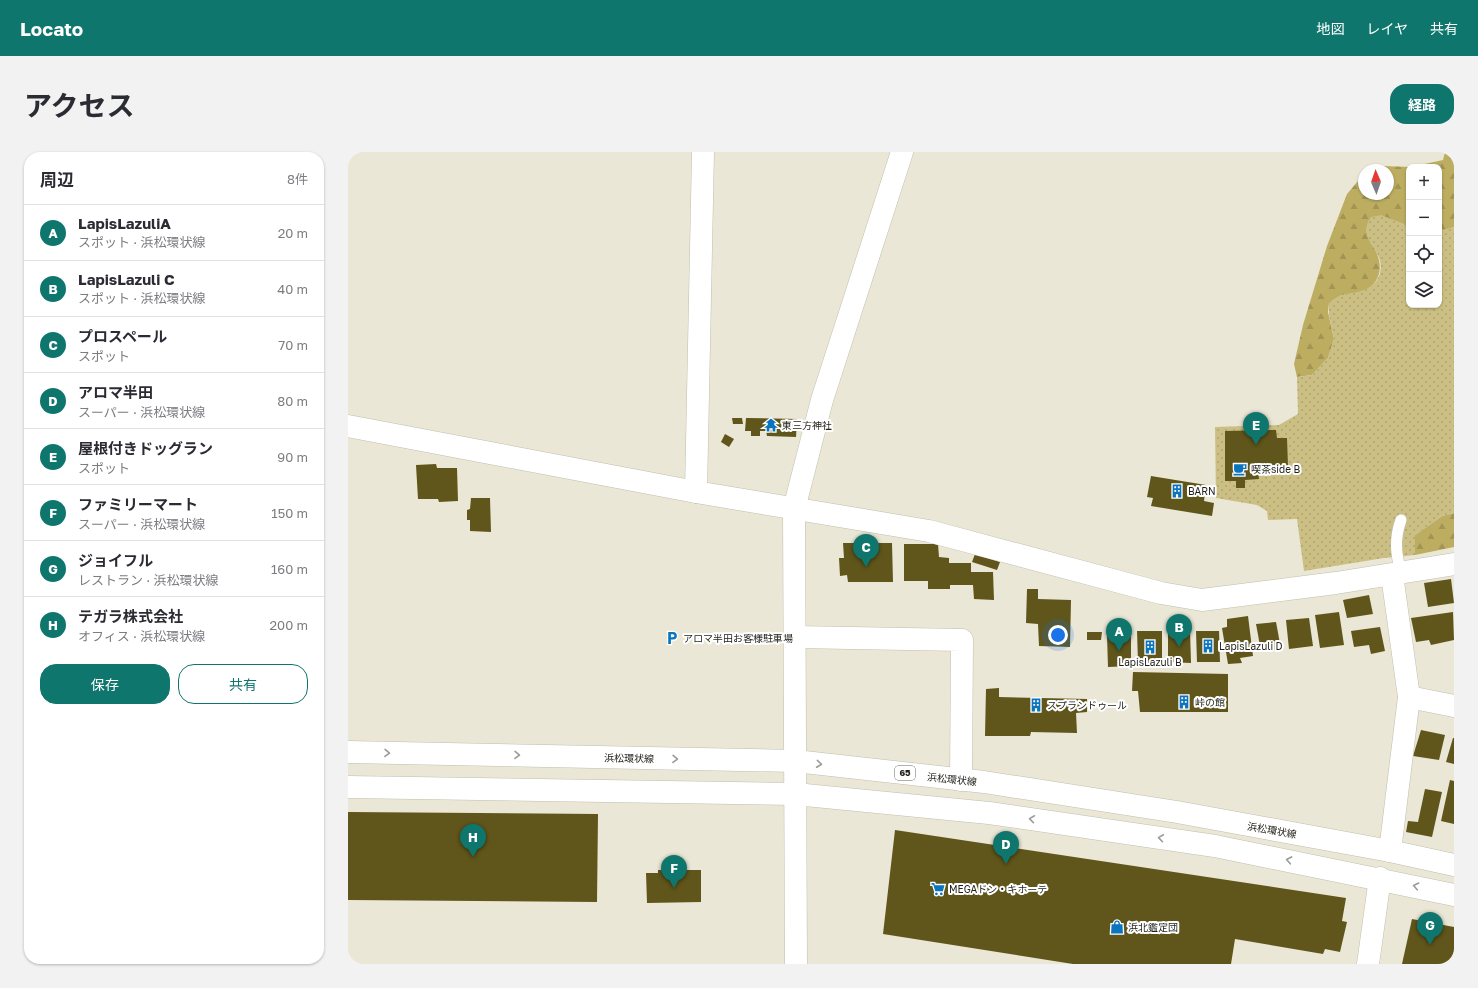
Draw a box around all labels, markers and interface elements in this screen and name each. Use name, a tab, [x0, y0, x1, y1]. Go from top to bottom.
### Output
text: Locato	[20, 17, 83, 40]
text: 地図	[1316, 20, 1344, 37]
text: レイヤ	[1366, 20, 1408, 37]
text: 共有	[1430, 20, 1458, 37]
button: 経路	[1390, 84, 1454, 124]
text: アクセス	[24, 89, 135, 122]
north arrow	[1358, 164, 1394, 200]
map controls	[1406, 164, 1442, 308]
button: +	[1406, 164, 1442, 200]
text: 周辺	[40, 169, 74, 190]
text: 8件	[287, 171, 308, 187]
button: −	[1406, 200, 1442, 236]
text: LapisLazuliA	[78, 214, 171, 232]
text: A	[48, 225, 58, 241]
text: 20 m	[278, 225, 308, 241]
text: スポット · 浜松環状線	[78, 234, 205, 250]
button: locate	[1406, 236, 1442, 272]
text: LapisLazuli C	[78, 270, 175, 288]
button: layers	[1406, 272, 1442, 308]
text: B	[48, 281, 58, 297]
text: 40 m	[277, 281, 308, 297]
text: スポット · 浜松環状線	[78, 290, 205, 306]
text: プロスペール	[78, 327, 167, 345]
text: C	[48, 337, 58, 353]
text: 70 m	[278, 337, 308, 353]
text: スポット	[78, 348, 130, 364]
text: アロマ半田	[78, 383, 153, 401]
text: D	[48, 393, 58, 409]
text: 80 m	[277, 393, 308, 409]
text: スーパー · 浜松環状線	[78, 404, 205, 420]
pin: E	[1243, 412, 1269, 445]
temple icon: 東三方神社	[763, 417, 779, 433]
place label: 東三方神社	[782, 419, 832, 431]
text: 屋根付きドッグラン	[78, 439, 213, 457]
text: E	[49, 449, 57, 465]
text: 90 m	[277, 449, 308, 465]
text: スポット	[78, 460, 130, 476]
cafe icon: 喫茶side B	[1232, 461, 1248, 477]
place label: 喫茶side B	[1251, 463, 1300, 475]
building icon: BARN	[1169, 483, 1185, 499]
place label: BARN	[1188, 485, 1216, 497]
text: ファミリーマート	[78, 495, 198, 513]
text: F	[49, 505, 57, 521]
text: 150 m	[271, 505, 308, 521]
text: スーパー · 浜松環状線	[78, 516, 205, 532]
pin: C	[853, 534, 879, 567]
text: ジョイフル	[78, 551, 153, 569]
text: G	[48, 561, 58, 577]
text: 160 m	[271, 561, 308, 577]
text: レストラン · 浜松環状線	[78, 572, 218, 588]
text: テガラ株式会社	[78, 607, 183, 625]
pin: B	[1166, 614, 1192, 647]
text: H	[48, 617, 58, 633]
text: 200 m	[270, 617, 308, 633]
pin: A	[1106, 618, 1132, 651]
your location	[1048, 625, 1068, 645]
text: オフィス · 浜松環状線	[78, 628, 205, 644]
parking icon: アロマ半田お客様駐車場	[664, 630, 680, 646]
place label: アロマ半田お客様駐車場	[683, 632, 793, 644]
building icon: LapisLazuli D	[1200, 638, 1216, 654]
building icon: LapisLazuli B	[1142, 639, 1158, 655]
place label: LapisLazuli D	[1219, 640, 1283, 652]
place label: LapisLazuli B	[1118, 656, 1182, 668]
button: 保存	[40, 664, 170, 704]
button: 共有	[178, 664, 308, 704]
building icon: 峠の館	[1176, 694, 1192, 710]
place label: 峠の館	[1195, 696, 1225, 708]
building icon: スプランドゥール	[1028, 697, 1044, 713]
place label: スプランドゥール	[1047, 699, 1127, 711]
one-way arrow	[384, 749, 390, 757]
one-way arrow	[514, 751, 520, 760]
street label: 浜松環状線	[604, 752, 654, 764]
one-way arrow	[672, 754, 678, 763]
one-way arrow	[816, 759, 822, 768]
road number: 65	[895, 766, 915, 780]
street label: 浜松環状線	[927, 770, 977, 788]
one-way arrow	[1029, 815, 1035, 824]
street label: 浜松環状線	[1246, 820, 1298, 840]
pin: H	[460, 824, 486, 857]
pin: D	[993, 831, 1019, 864]
one-way arrow	[1157, 834, 1164, 843]
pin: F	[661, 855, 687, 888]
one-way arrow	[1285, 856, 1292, 865]
supermarket icon: MEGAドン・キホーテ	[930, 881, 946, 897]
place label: MEGAドン・キホーテ	[949, 883, 1047, 895]
one-way arrow	[1413, 883, 1419, 891]
pin: G	[1417, 912, 1443, 945]
shop icon: 浜北鑑定団	[1109, 919, 1125, 935]
place label: 浜北鑑定団	[1128, 921, 1178, 933]

